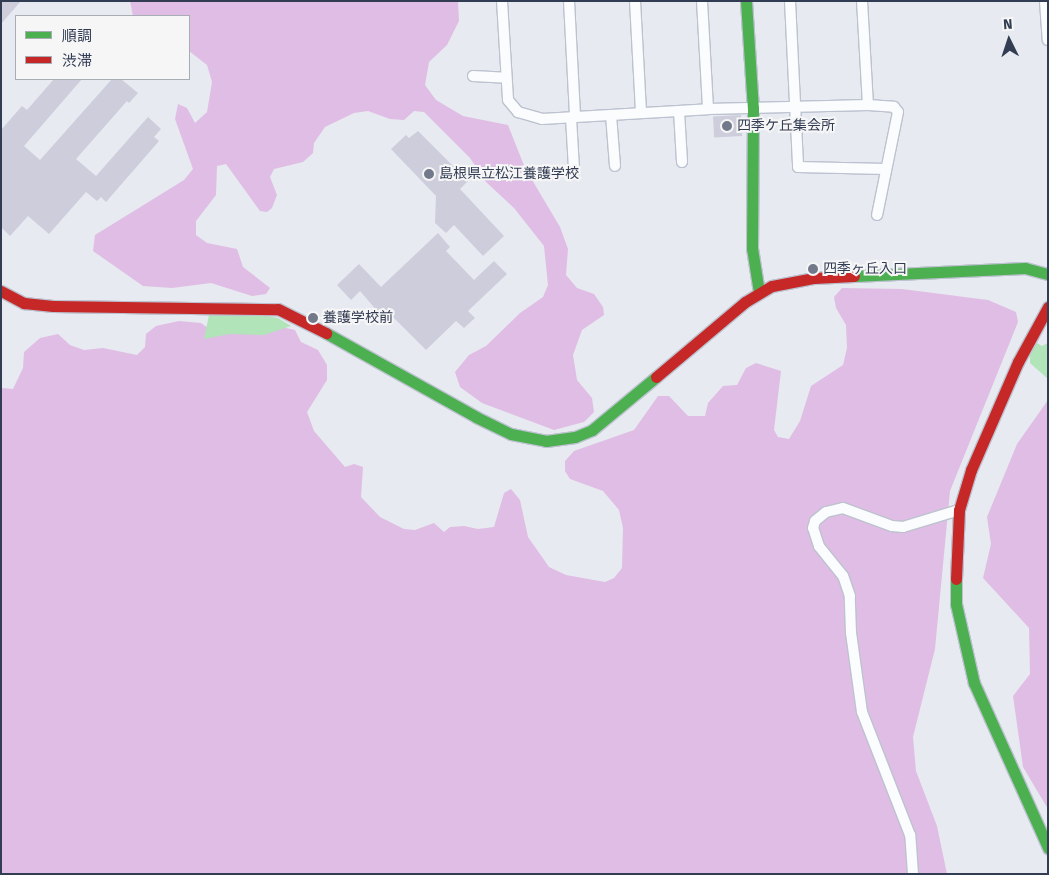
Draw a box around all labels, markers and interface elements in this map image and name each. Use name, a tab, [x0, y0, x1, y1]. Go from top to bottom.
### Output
legend	[15, 15, 190, 80]
north arrow	[984, 15, 1034, 65]
text: N	[1003, 16, 1013, 33]
text: 順調	[62, 27, 92, 45]
text: 渋滞	[62, 52, 92, 70]
place label: 四季ケ丘集会所	[737, 118, 835, 134]
marker: 四季ケ丘集会所	[721, 120, 733, 132]
place label: 島根県立松江養護学校	[439, 166, 579, 182]
marker: 島根県立松江養護学校	[423, 168, 435, 180]
place label: 四季ヶ丘入口	[823, 261, 907, 277]
marker: 四季ヶ丘入口	[807, 263, 819, 275]
place label: 養護学校前	[323, 310, 393, 326]
marker: 養護学校前	[307, 312, 319, 324]

